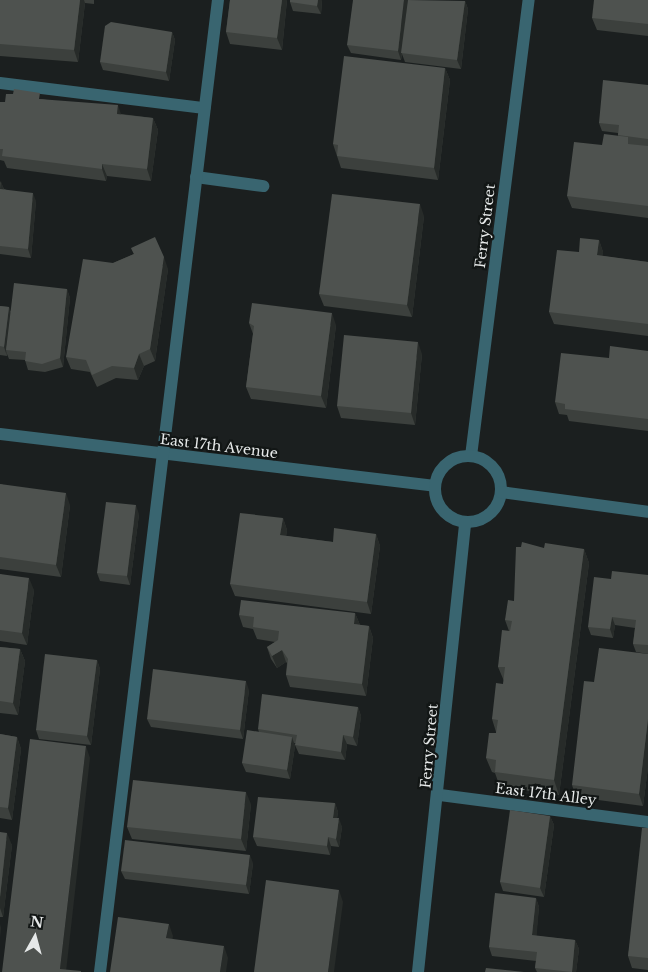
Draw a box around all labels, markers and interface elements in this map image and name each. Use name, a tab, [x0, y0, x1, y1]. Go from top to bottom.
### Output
street label: Ferry Street	[471, 183, 499, 269]
street label: East 17th Avenue	[159, 430, 279, 462]
street label: Ferry Street	[417, 703, 441, 789]
street label: East 17th Alley	[494, 779, 598, 809]
north arrow	[10, 912, 60, 962]
text: N	[29, 912, 44, 932]

